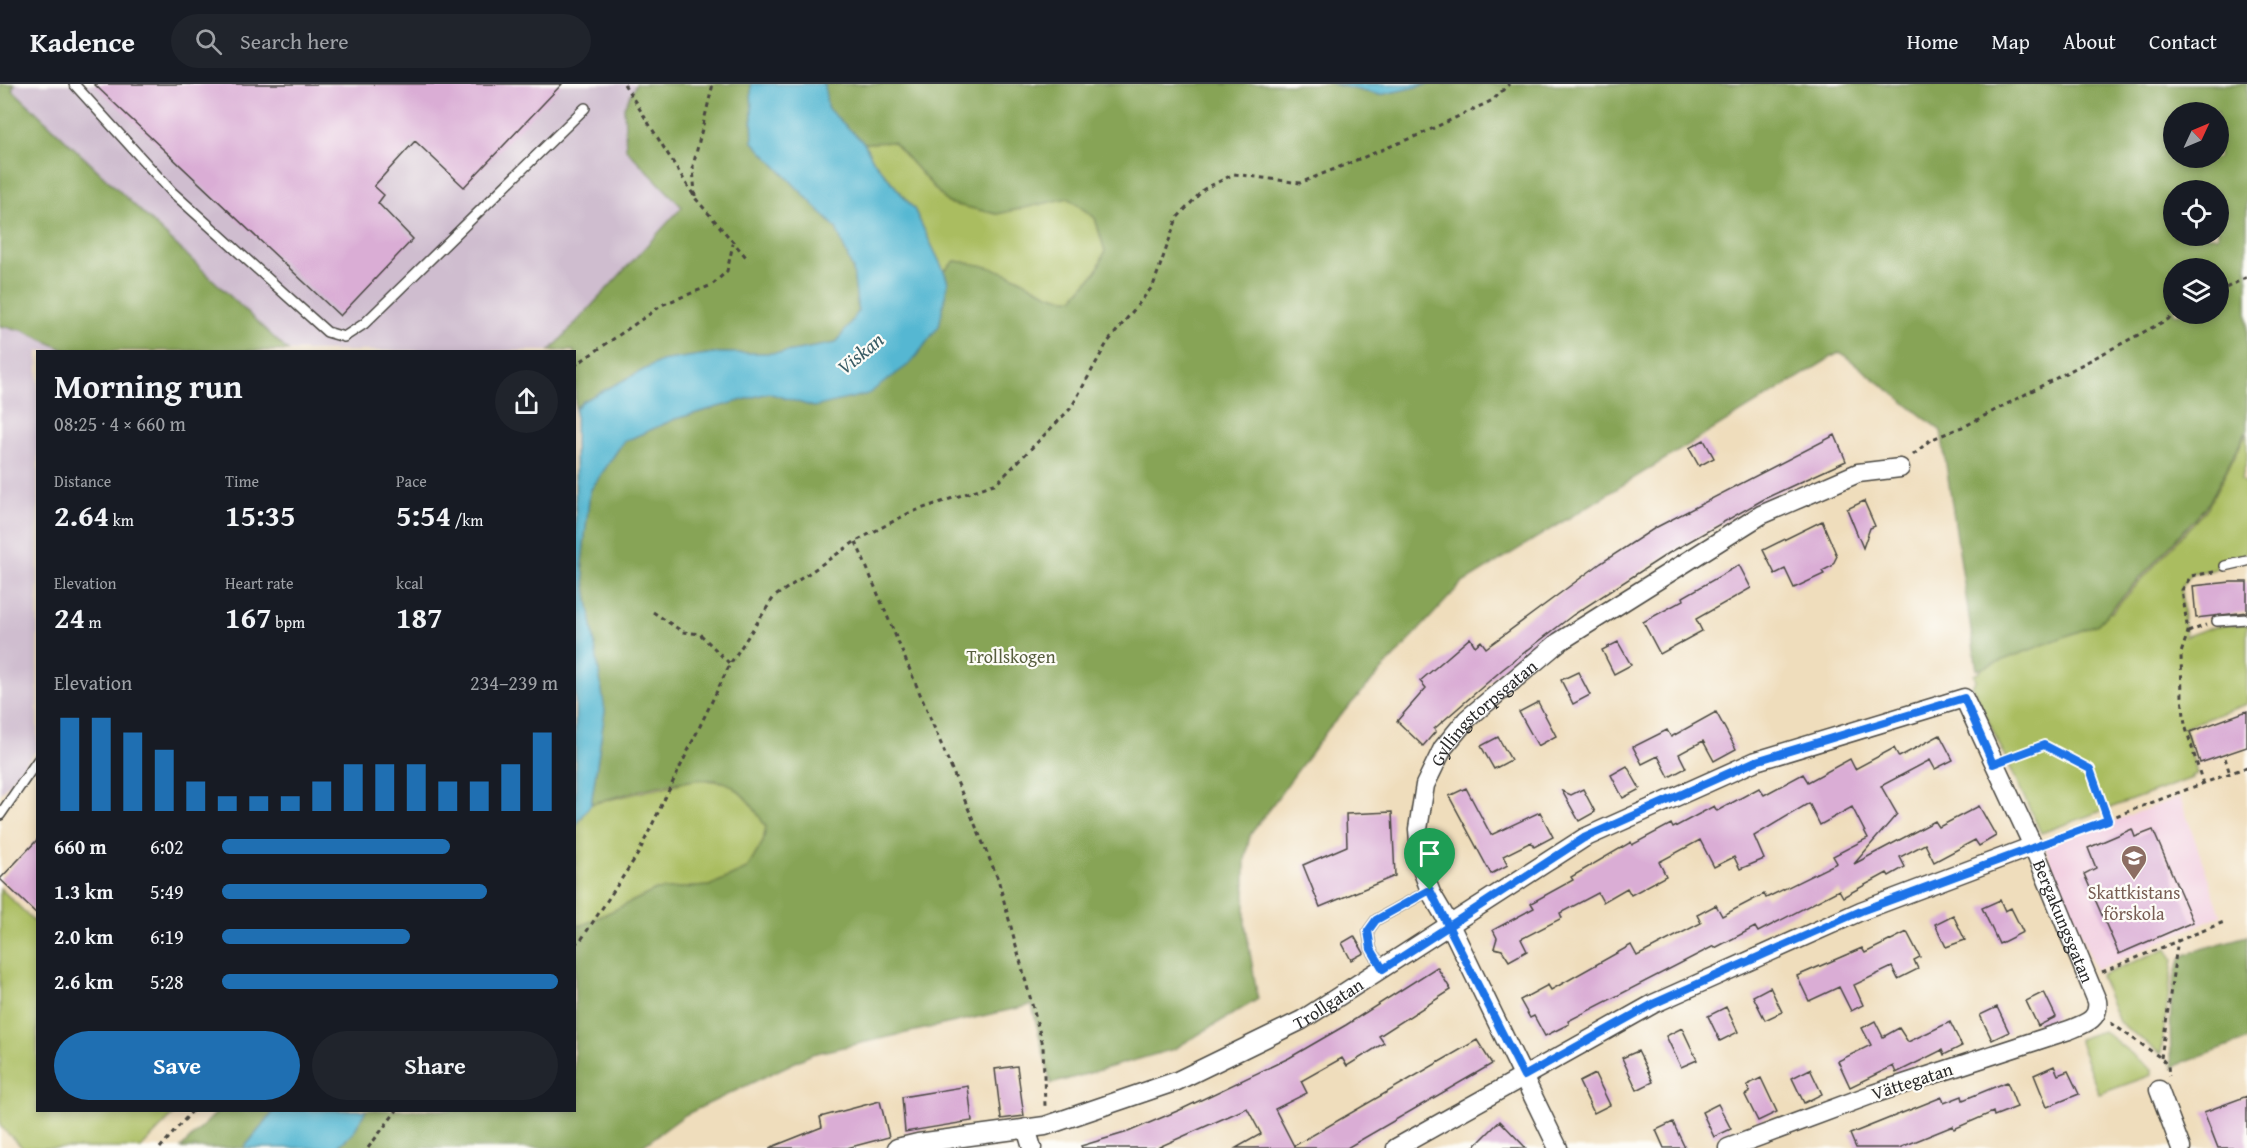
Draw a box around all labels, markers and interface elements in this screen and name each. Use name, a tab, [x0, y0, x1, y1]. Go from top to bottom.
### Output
search box	[171, 14, 591, 68]
text: Kadence	[30, 21, 135, 62]
icon: search	[192, 25, 225, 58]
text: Search here	[240, 25, 349, 57]
text: Home	[1907, 26, 1958, 57]
text: Map	[1991, 26, 2030, 57]
text: About	[2063, 26, 2116, 57]
text: Contact	[2149, 26, 2217, 57]
north arrow	[2163, 102, 2229, 168]
map controls	[2163, 102, 2229, 324]
button: locate	[2163, 180, 2229, 246]
button: layers	[2163, 258, 2229, 324]
water label: Viskan	[830, 325, 890, 381]
text: Morning run	[54, 362, 243, 410]
button: share	[495, 370, 558, 433]
text: 08:25 · 4 × 660 m	[54, 409, 186, 438]
text: Distance	[54, 469, 111, 493]
text: Time	[225, 469, 259, 493]
text: Pace	[396, 469, 427, 493]
text: 2.64	[54, 493, 109, 537]
text: 15:35	[225, 493, 296, 537]
text: 5:54	[396, 493, 451, 537]
text: km	[109, 508, 134, 532]
text: /km	[451, 508, 483, 532]
text: Elevation	[54, 571, 117, 595]
text: Heart rate	[225, 571, 294, 595]
text: kcal	[396, 571, 423, 595]
text: 24	[54, 595, 85, 639]
text: 167	[225, 595, 272, 639]
text: 187	[396, 595, 443, 639]
text: m	[85, 610, 102, 634]
text: bpm	[272, 610, 305, 634]
park label: Trollskogen	[966, 643, 1056, 670]
street label: Gyllingstorpsgatan	[1423, 653, 1543, 770]
text: Elevation	[54, 668, 132, 697]
text: 234–239 m	[470, 668, 558, 697]
pin	[1404, 828, 1455, 890]
text: 660 m	[54, 832, 107, 861]
text: 6:02	[150, 832, 184, 861]
icon: arrive	[1413, 837, 1446, 870]
school or university icon: Skattkistans förskola	[2119, 843, 2149, 881]
street label: Bergakungsgatan	[2026, 855, 2101, 987]
text: 1.3 km	[54, 877, 113, 906]
text: 5:49	[150, 877, 184, 906]
place label: Skattkistans förskola	[2088, 879, 2180, 927]
text: 2.0 km	[54, 922, 113, 951]
text: 6:19	[150, 922, 184, 951]
text: 2.6 km	[54, 967, 113, 996]
text: 5:28	[150, 967, 184, 996]
street label: Trollgatan	[1288, 971, 1368, 1036]
button: Save	[54, 1031, 300, 1100]
button: Share	[312, 1031, 558, 1100]
street label: Vättegatan	[1868, 1055, 1956, 1107]

